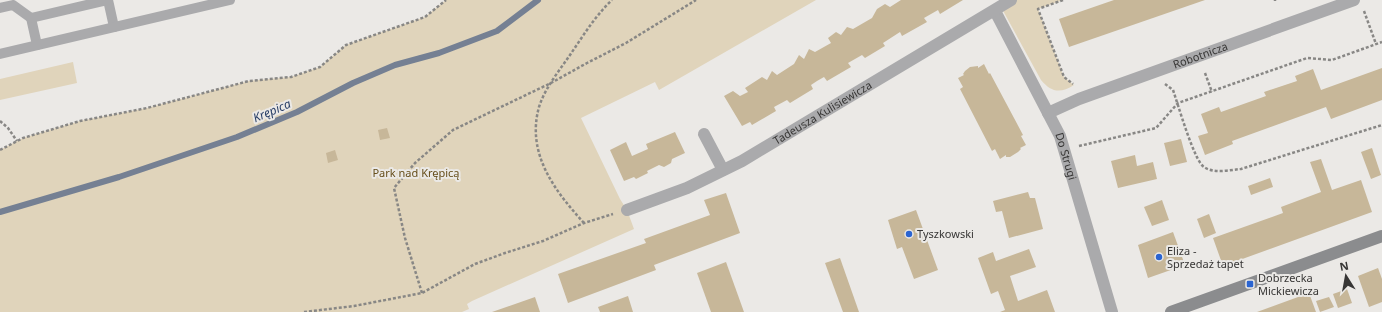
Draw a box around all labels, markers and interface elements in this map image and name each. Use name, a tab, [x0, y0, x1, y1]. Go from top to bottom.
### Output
street label: Robotnicza	[1171, 38, 1230, 72]
street label: Tadeusza Kulisiewicza	[770, 77, 874, 148]
water label: Krępica	[250, 95, 293, 126]
street label: Do Strugi	[1052, 131, 1081, 182]
park label: Park nad Krępicą	[372, 165, 460, 180]
place label: Tyszkowski	[917, 226, 974, 241]
marker: Tyszkowski	[904, 229, 914, 239]
place label: Eliza - Sprzedaż tapet	[1167, 243, 1244, 271]
marker: Eliza - Sprzedaż tapet	[1154, 252, 1164, 262]
north arrow	[1326, 256, 1366, 296]
text: N	[1338, 257, 1350, 274]
place label: Dobrzecka Mickiewicza	[1258, 270, 1319, 298]
marker: Dobrzecka Mickiewicza	[1245, 279, 1255, 289]

